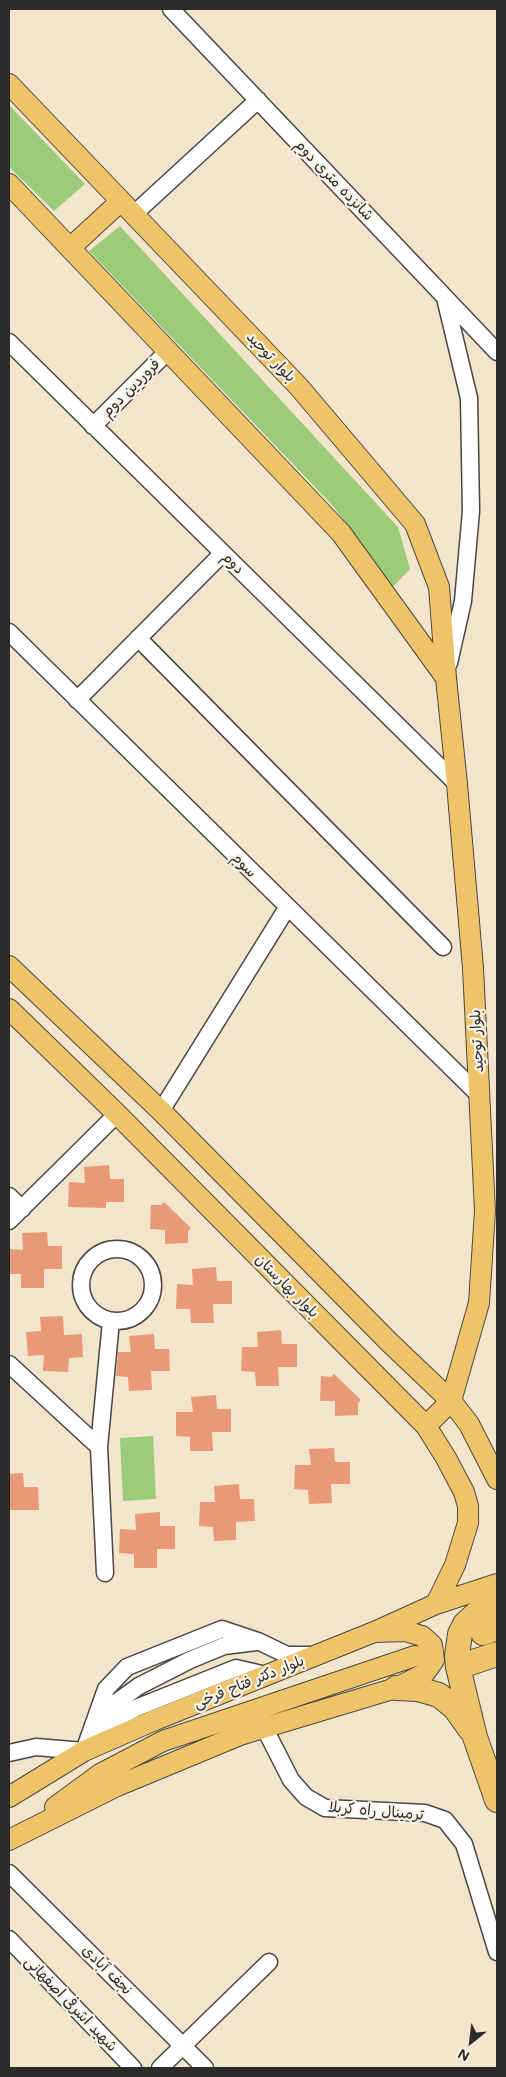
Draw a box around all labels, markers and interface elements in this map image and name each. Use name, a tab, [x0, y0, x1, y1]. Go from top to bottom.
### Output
street label: شانزده متری دوم	[291, 136, 377, 224]
street label: بلوار توحید	[243, 328, 299, 386]
street label: فروردین دوم	[98, 355, 164, 421]
street label: دوم	[218, 548, 248, 578]
street label: سوم	[228, 849, 260, 881]
street label: بلوار توحید	[466, 1009, 488, 1073]
street label: بلوار بهارستان	[251, 1250, 323, 1322]
street label: بلوار دکتر فتاح فرخی	[191, 1652, 307, 1712]
street label: ترمینال راه کربلا	[327, 1798, 425, 1824]
street label: نجف آبادی	[78, 1941, 136, 1999]
street label: شهید اشرفی اصفهانی	[21, 1953, 121, 2055]
north arrow	[446, 2017, 496, 2067]
text: N	[454, 2045, 473, 2066]

